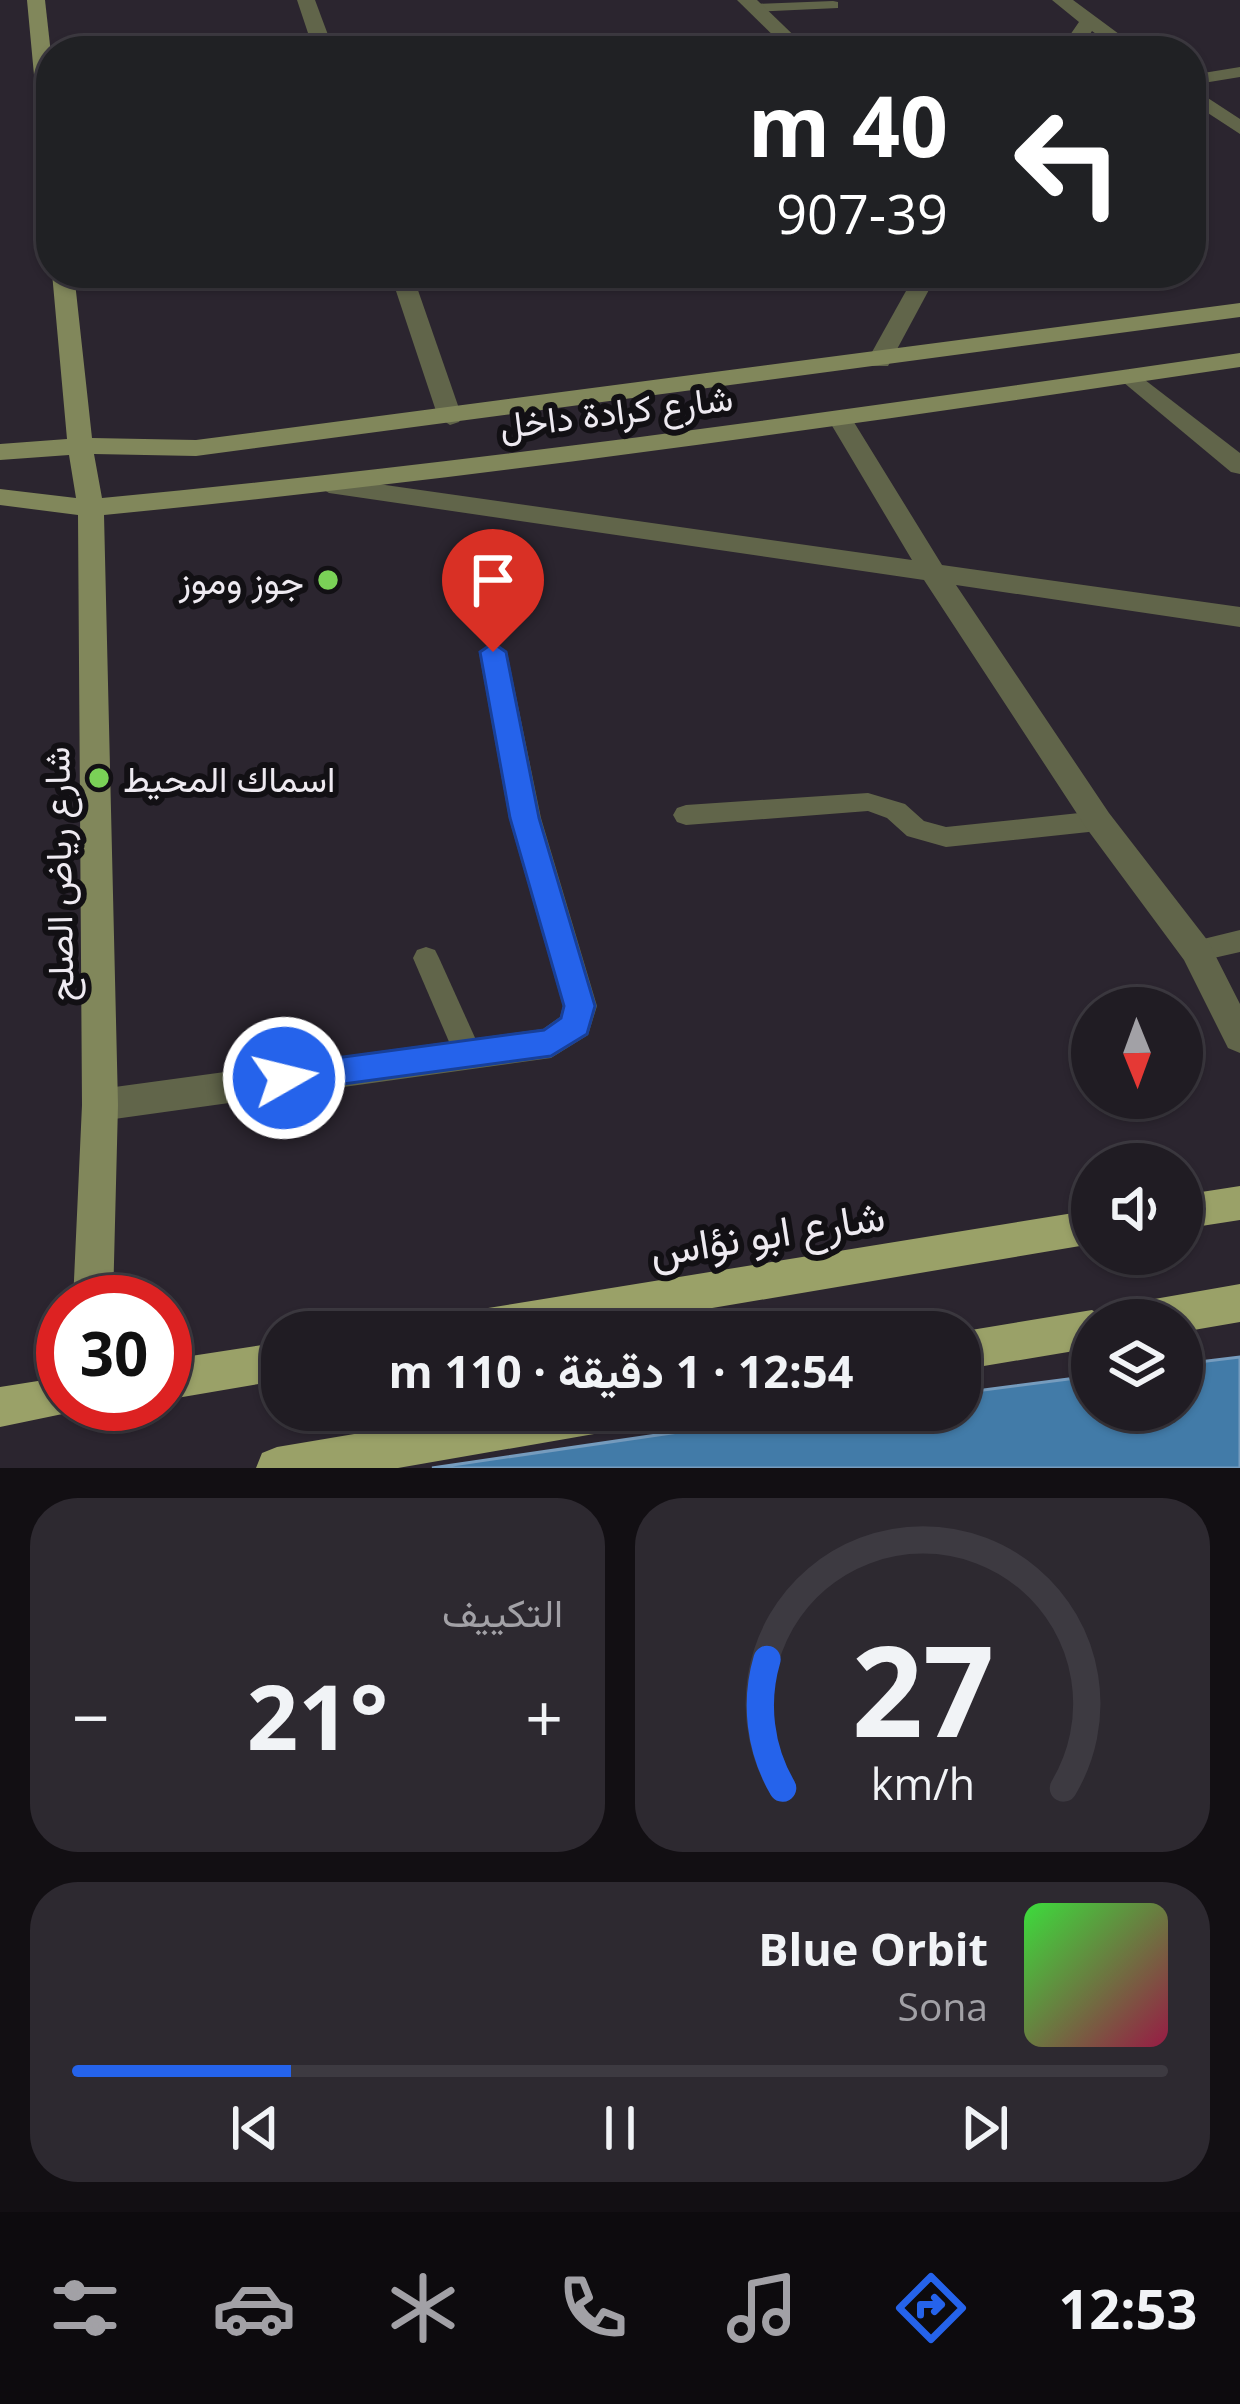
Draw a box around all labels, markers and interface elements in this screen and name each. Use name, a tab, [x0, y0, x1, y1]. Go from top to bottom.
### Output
text: 40 m	[748, 67, 948, 182]
icon: left	[990, 84, 1146, 240]
text: 907-39	[776, 176, 948, 250]
street label: شارع كرادة داخل	[497, 372, 736, 451]
pin	[442, 529, 544, 652]
icon: arrive	[460, 547, 526, 613]
place label: جوز وموز	[178, 556, 304, 605]
marker: جوز وموز	[315, 567, 341, 593]
street label: شارع رياض الصلح	[31, 746, 87, 1002]
place label: اسماك المحيط	[123, 754, 335, 803]
marker: اسماك المحيط	[86, 765, 112, 791]
north arrow	[1071, 987, 1203, 1119]
map controls	[1071, 987, 1203, 1431]
position arrow	[221, 1015, 347, 1141]
button: sound	[1071, 1143, 1203, 1275]
street label: شارع ابو نؤاس	[645, 1185, 889, 1281]
speed limit sign: 30	[36, 1275, 192, 1431]
button: layers	[1071, 1299, 1203, 1431]
text: 12:54 · 1 دقيقة · 110 m	[389, 1340, 853, 1401]
text: التكييف	[442, 1585, 563, 1638]
text: 27	[851, 1604, 994, 1774]
text: 21°	[247, 1654, 388, 1776]
text: −	[72, 1671, 110, 1761]
text: +	[525, 1671, 563, 1761]
text: km/h	[870, 1754, 975, 1813]
text: Blue Orbit	[758, 1918, 988, 1979]
text: Sona	[898, 1979, 988, 2032]
icon: previous	[222, 2095, 288, 2161]
icon: pause	[587, 2095, 653, 2161]
icon: next	[952, 2095, 1018, 2161]
icon: filters	[43, 2266, 127, 2350]
icon: car	[212, 2266, 296, 2350]
icon: climate	[381, 2266, 465, 2350]
icon: phone	[551, 2266, 635, 2350]
icon: music	[720, 2266, 804, 2350]
icon: directions	[889, 2266, 973, 2350]
text: 12:53	[1058, 2271, 1197, 2345]

